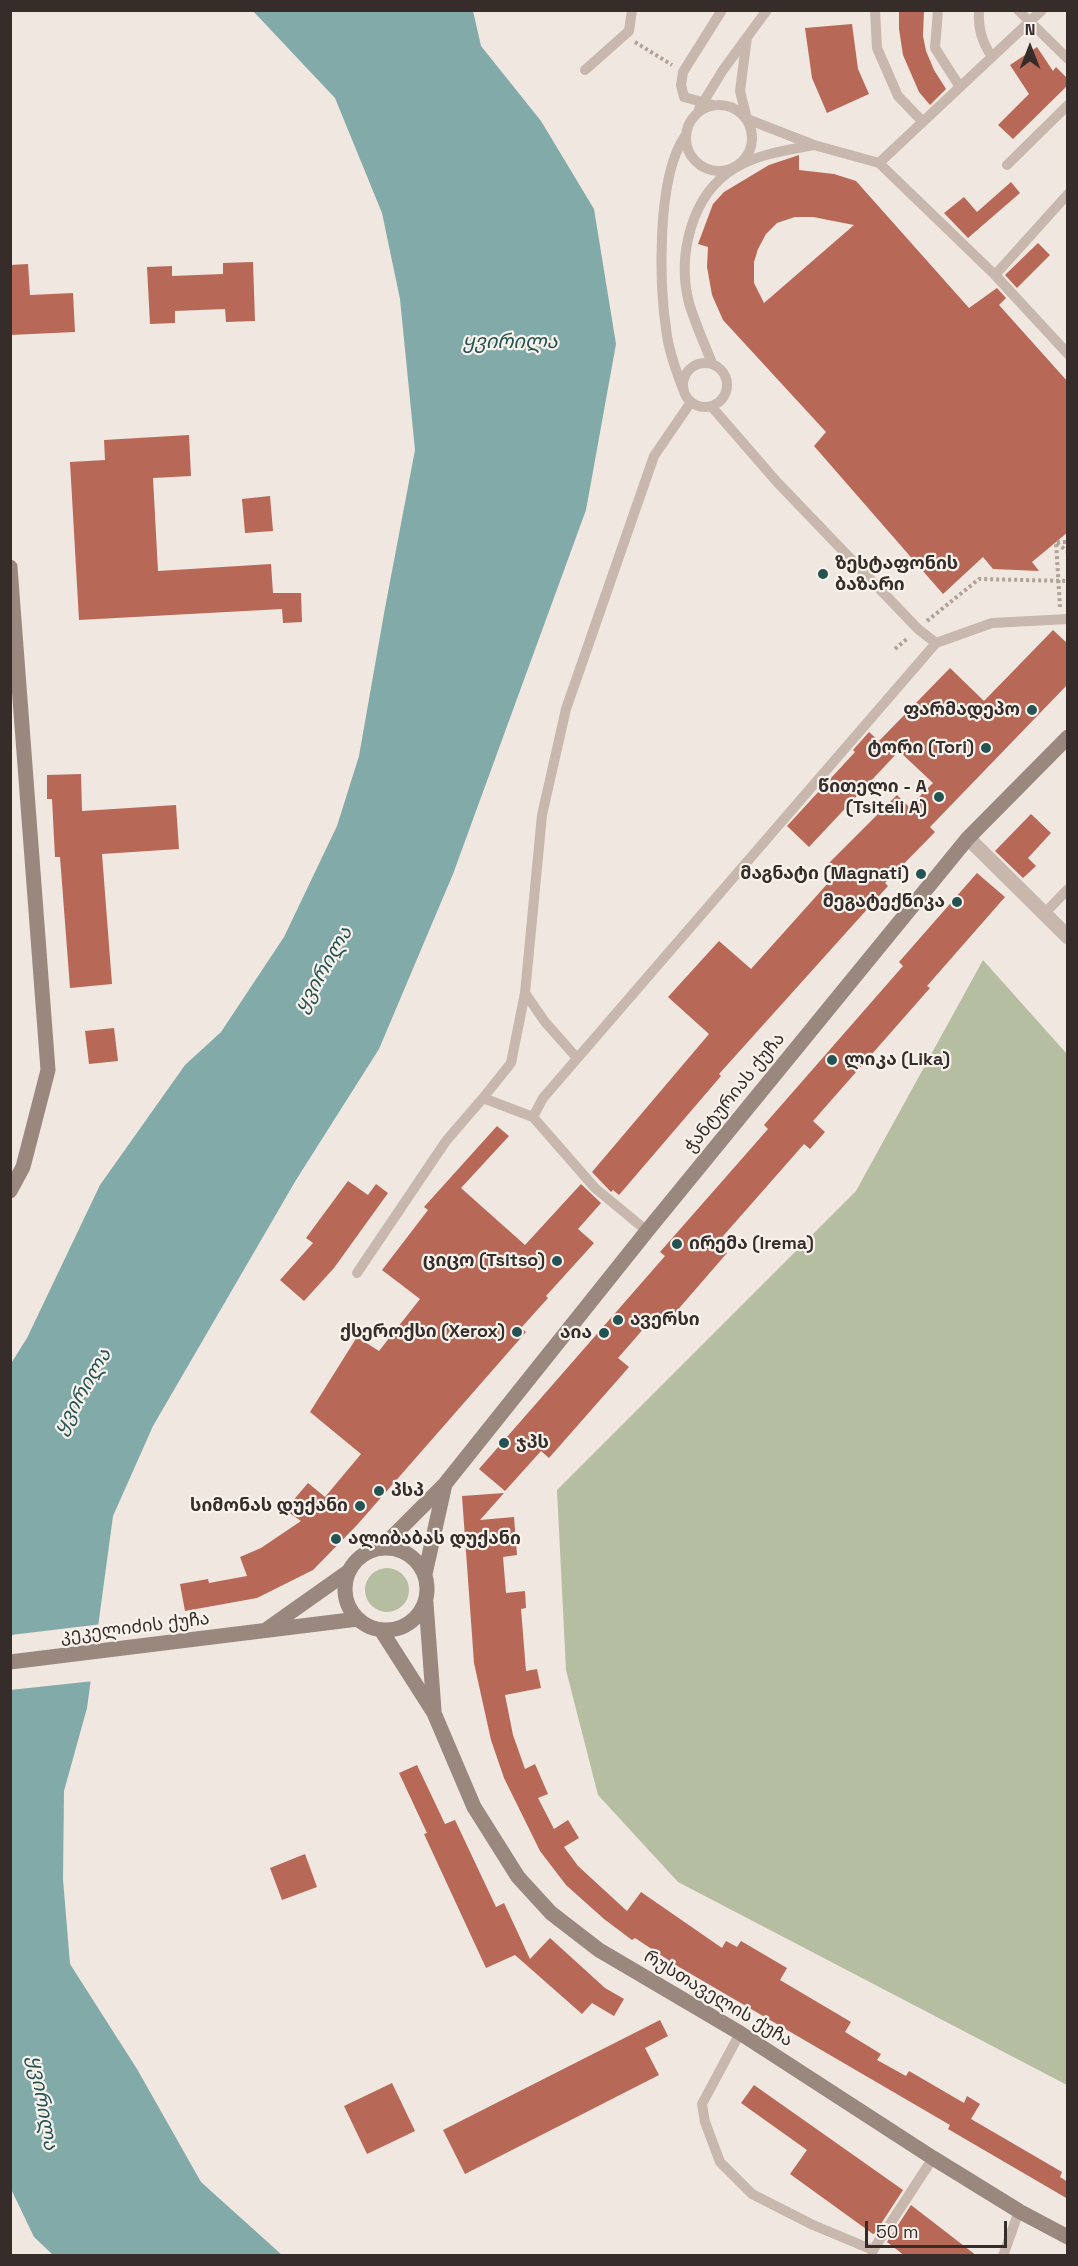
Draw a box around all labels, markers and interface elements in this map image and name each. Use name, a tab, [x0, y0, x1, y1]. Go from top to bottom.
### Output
north arrow	[1000, 18, 1060, 78]
text: N	[1025, 19, 1035, 40]
water label: ყვირილა	[462, 331, 558, 355]
place label: ზესტაფონის ბაზარი	[835, 553, 958, 596]
marker: ზესტაფონის ბაზარი	[816, 567, 830, 581]
place label: ფარმადეპო	[903, 699, 1020, 721]
marker: ფარმადეპო	[1025, 703, 1039, 717]
place label: ტორი (Tori)	[868, 737, 974, 759]
marker: ტორი (Tori)	[979, 741, 993, 755]
place label: წითელი - A (Tsiteli A)	[818, 776, 927, 818]
marker: წითელი - A (Tsiteli A)	[932, 790, 946, 804]
place label: მაგნატი (Magnati)	[740, 863, 909, 885]
marker: მაგნატი (Magnati)	[914, 867, 928, 881]
place label: მეგატექნიკა	[823, 891, 945, 913]
marker: მეგატექნიკა	[950, 895, 964, 909]
water label: ყვირილა	[290, 923, 358, 1017]
street label: ჭანტურიას ქუჩა	[680, 1029, 790, 1157]
place label: ლიკა (Lika)	[844, 1049, 950, 1071]
marker: ლიკა (Lika)	[825, 1053, 839, 1067]
place label: ირემა (Irema)	[689, 1233, 814, 1255]
marker: ირემა (Irema)	[670, 1237, 684, 1251]
place label: ციცო (Tsitso)	[423, 1250, 545, 1272]
marker: ციცო (Tsitso)	[550, 1254, 564, 1268]
place label: ავერსი	[630, 1309, 700, 1331]
marker: ავერსი	[611, 1313, 625, 1327]
place label: ქსეროქსი (Xerox)	[340, 1321, 505, 1343]
place label: აია	[560, 1322, 592, 1344]
marker: ქსეროქსი (Xerox)	[510, 1325, 524, 1339]
marker: აია	[597, 1326, 611, 1340]
water label: ყვირილა	[49, 1345, 117, 1439]
place label: ჯპს	[516, 1432, 549, 1454]
marker: ჯპს	[497, 1436, 511, 1450]
place label: პსპ	[391, 1480, 424, 1502]
marker: პსპ	[372, 1484, 386, 1498]
place label: სიმონას დუქანი	[190, 1495, 348, 1517]
marker: სიმონას დუქანი	[353, 1499, 367, 1513]
place label: ალიბაბას დუქანი	[348, 1528, 521, 1550]
marker: ალიბაბას დუქანი	[329, 1532, 343, 1546]
street label: კეკელიძის ქუჩა	[59, 1608, 211, 1648]
street label: რუსთაველის ქუჩა	[640, 1946, 796, 2052]
water label: ყვირილა	[22, 2054, 62, 2152]
scale bar	[868, 2209, 1010, 2247]
text: 50 m	[876, 2220, 918, 2243]

